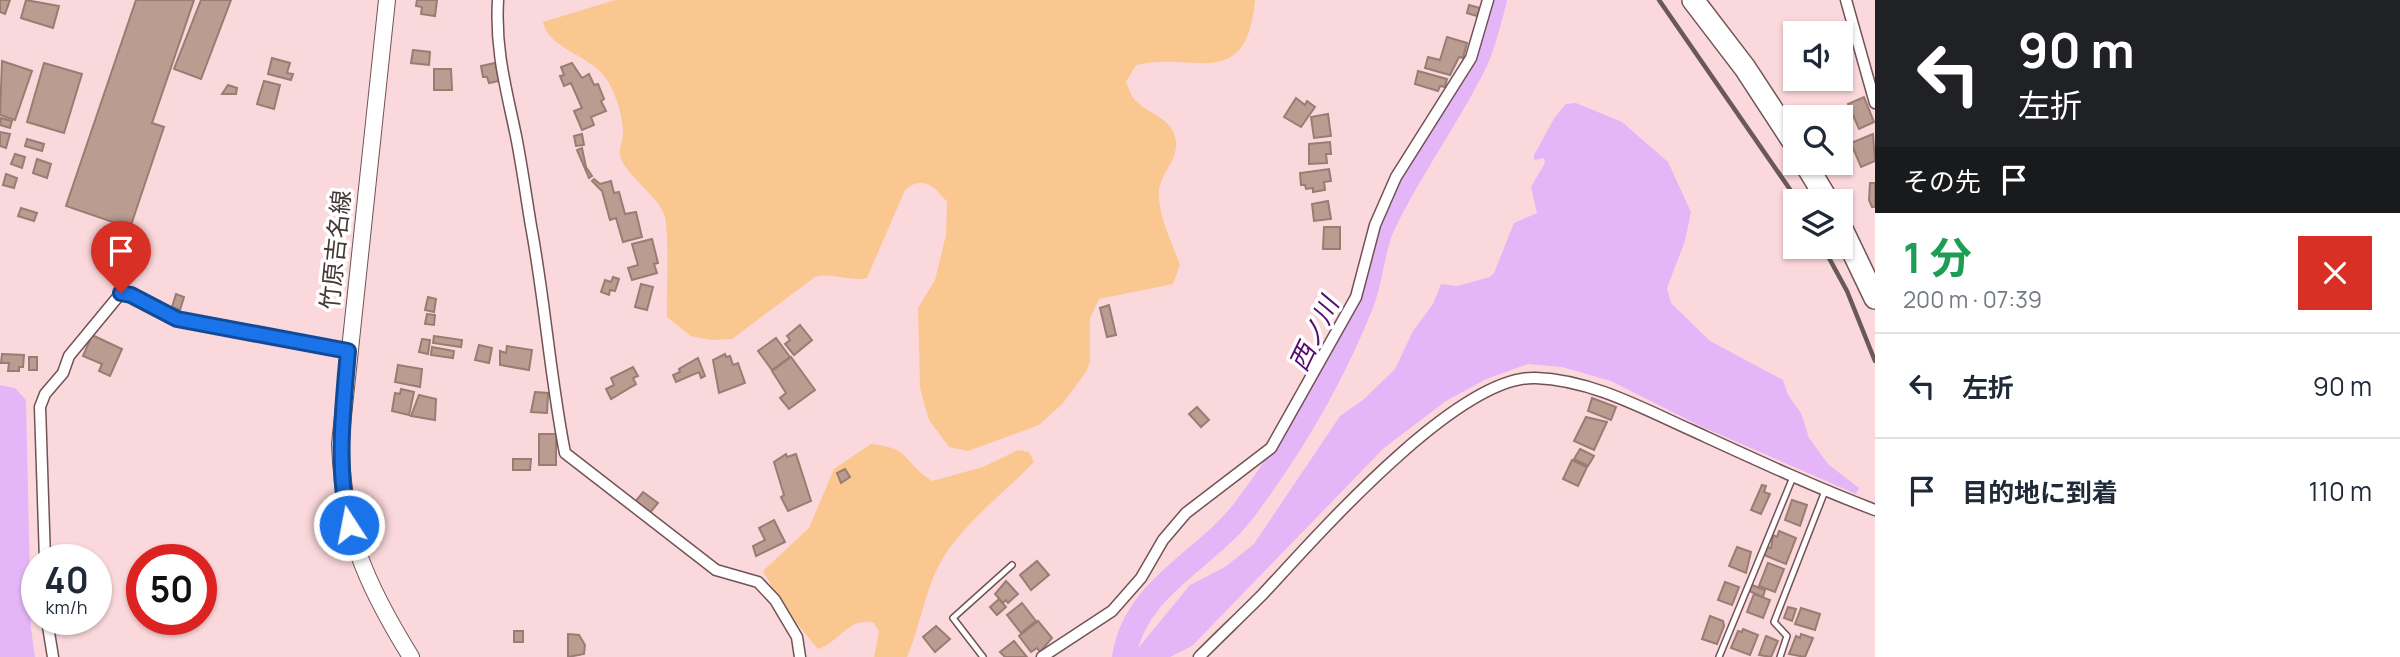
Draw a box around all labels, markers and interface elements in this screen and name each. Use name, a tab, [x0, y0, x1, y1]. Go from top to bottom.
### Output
text: 90 m	[2018, 16, 2135, 83]
map controls	[1783, 21, 1853, 259]
button: sound	[1783, 21, 1853, 91]
icon: left	[1903, 28, 1994, 119]
text: 左折	[2018, 83, 2082, 127]
button: search	[1783, 105, 1853, 175]
icon: arrive	[1995, 161, 2033, 199]
text: その先	[1903, 163, 1981, 199]
street label: 竹原吉名線	[312, 188, 357, 311]
button: layers	[1783, 189, 1853, 259]
pin	[91, 221, 151, 293]
text: 1 分	[1903, 228, 1972, 286]
icon: arrive	[102, 232, 140, 270]
button: close	[2298, 236, 2372, 310]
text: 200 m · 07:39	[1903, 283, 2042, 315]
water label: 西ノ川	[1280, 288, 1348, 377]
icon: left	[1903, 367, 1941, 405]
text: 90 m	[2313, 368, 2372, 404]
text: 左折	[1962, 369, 2014, 405]
icon: arrive	[1903, 472, 1941, 510]
text: 110 m	[2309, 473, 2372, 509]
text: 目的地に到着	[1962, 474, 2118, 510]
position arrow	[312, 488, 386, 562]
speed limit sign: 50	[126, 544, 217, 635]
text: 40	[44, 556, 89, 604]
text: km/h	[46, 595, 87, 619]

